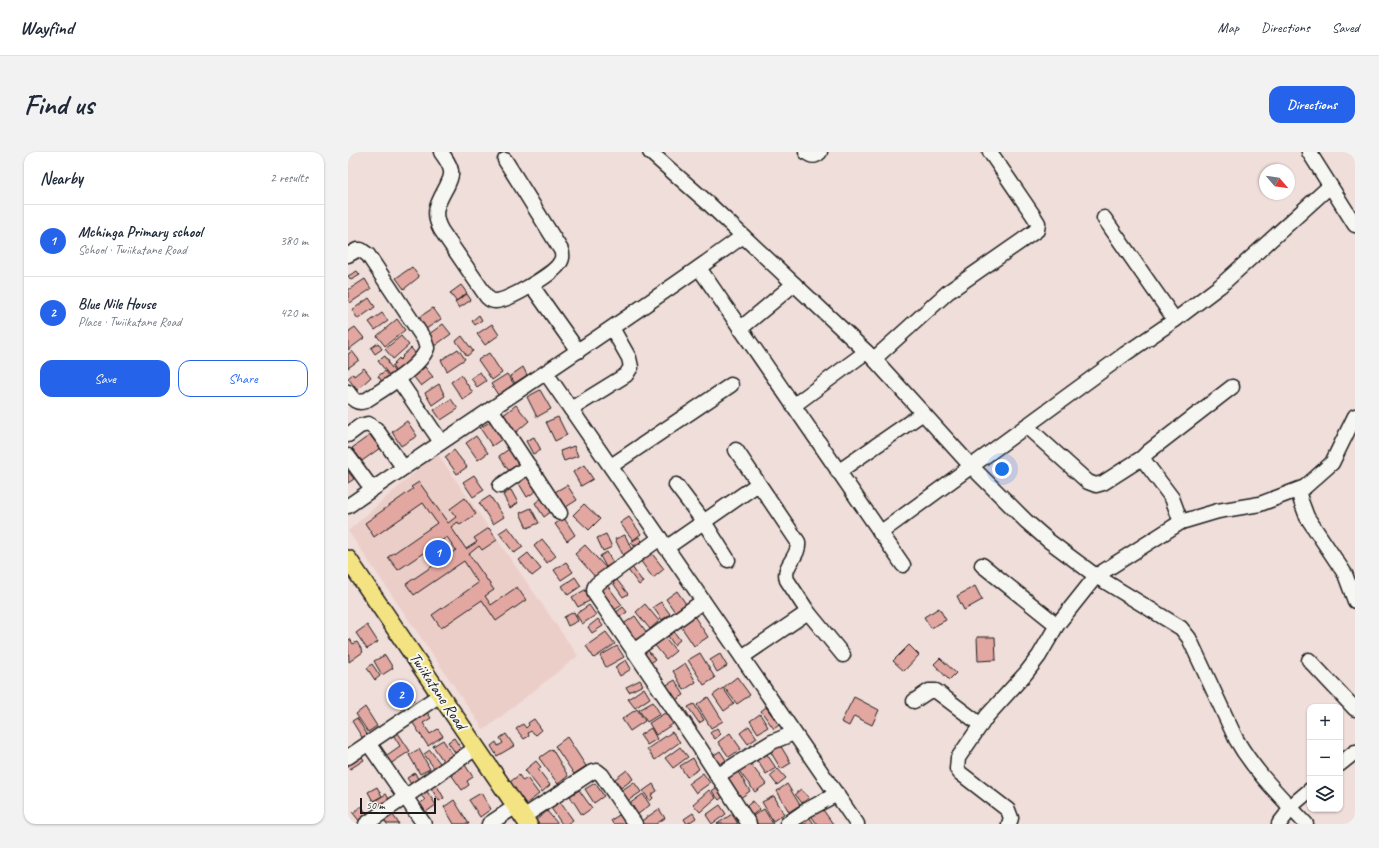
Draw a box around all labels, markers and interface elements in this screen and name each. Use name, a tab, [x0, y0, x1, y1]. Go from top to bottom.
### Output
text: Wayfind	[20, 16, 73, 40]
text: Map	[1218, 19, 1239, 36]
text: Directions	[1261, 19, 1310, 36]
text: Saved	[1332, 19, 1359, 36]
button: Directions	[1269, 86, 1355, 123]
text: Find us	[24, 87, 94, 122]
north arrow	[1259, 164, 1295, 200]
text: Nearby	[40, 168, 83, 189]
text: 2 results	[270, 170, 308, 186]
text: Mchinga Primary school	[78, 223, 202, 242]
text: 1	[50, 233, 56, 249]
text: 380 m	[280, 233, 308, 249]
text: School · Twiikatane Road	[78, 242, 187, 258]
text: Blue Nile House	[78, 295, 156, 314]
text: 2	[50, 305, 56, 321]
text: 420 m	[280, 305, 308, 321]
text: Place · Twiikatane Road	[78, 314, 181, 330]
button: Save	[40, 360, 170, 397]
button: Share	[178, 360, 308, 397]
your location	[992, 459, 1012, 479]
pin: 1	[425, 538, 451, 568]
street label: Twiikatane Road	[405, 649, 473, 736]
pin: 2	[388, 680, 414, 710]
map controls	[1307, 704, 1343, 812]
button: +	[1307, 704, 1343, 740]
button: −	[1307, 740, 1343, 776]
button: layers	[1307, 776, 1343, 812]
scale bar	[360, 796, 436, 815]
text: 50 m	[366, 798, 385, 812]

